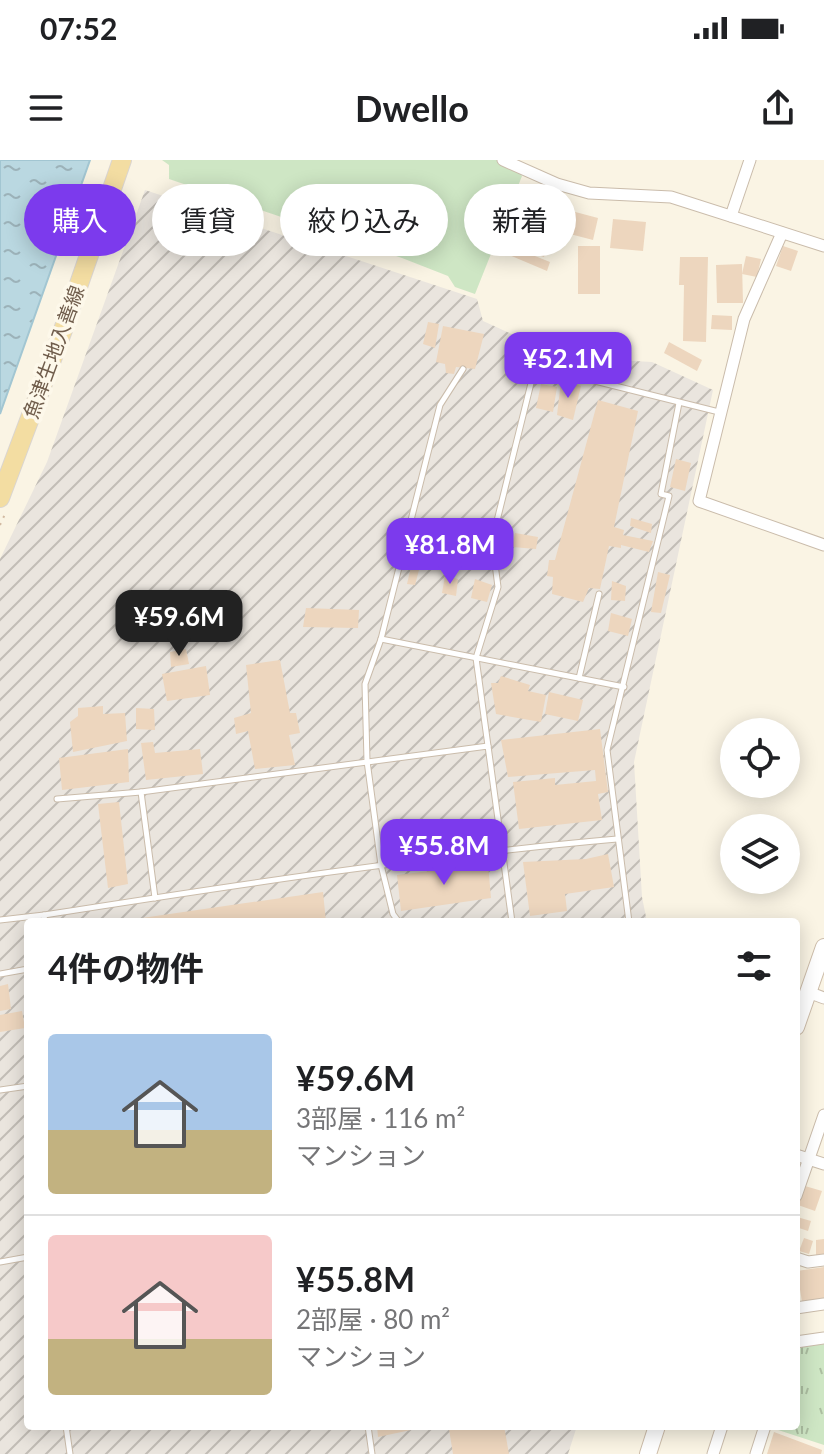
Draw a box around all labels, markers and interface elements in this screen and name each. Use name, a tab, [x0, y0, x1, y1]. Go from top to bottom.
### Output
text: 07:52	[40, 10, 117, 46]
icon: menu	[24, 86, 68, 130]
text: Dwello	[355, 86, 469, 130]
icon: share	[756, 86, 800, 130]
chip: 購入	[24, 184, 136, 256]
chip: 賃貸	[152, 184, 264, 256]
chip: 絞り込み	[280, 184, 448, 256]
chip: 新着	[464, 184, 576, 256]
street label: 魚津生地入善線	[18, 282, 88, 422]
pin: ¥52.1M	[503, 332, 633, 400]
text: ¥52.1M	[522, 342, 614, 374]
pin: ¥81.8M	[385, 518, 515, 586]
text: ¥81.8M	[404, 528, 496, 560]
pin: ¥59.6M	[114, 590, 244, 658]
text: ¥59.6M	[133, 600, 225, 632]
map controls	[720, 718, 800, 894]
button: locate	[720, 718, 800, 798]
button: layers	[720, 814, 800, 894]
pin: ¥55.8M	[379, 819, 509, 887]
text: ¥55.8M	[398, 829, 490, 861]
icon: filters	[732, 944, 776, 988]
text: 4件の物件	[48, 947, 204, 988]
text: ¥59.6M	[296, 1057, 415, 1098]
icon: home	[112, 1066, 208, 1162]
text: 3部屋 · 116 m²	[296, 1102, 465, 1134]
text: マンション	[296, 1139, 426, 1171]
text: ¥55.8M	[296, 1258, 415, 1299]
icon: home	[112, 1267, 208, 1363]
text: 2部屋 · 80 m²	[296, 1303, 450, 1335]
text: マンション	[296, 1340, 426, 1372]

